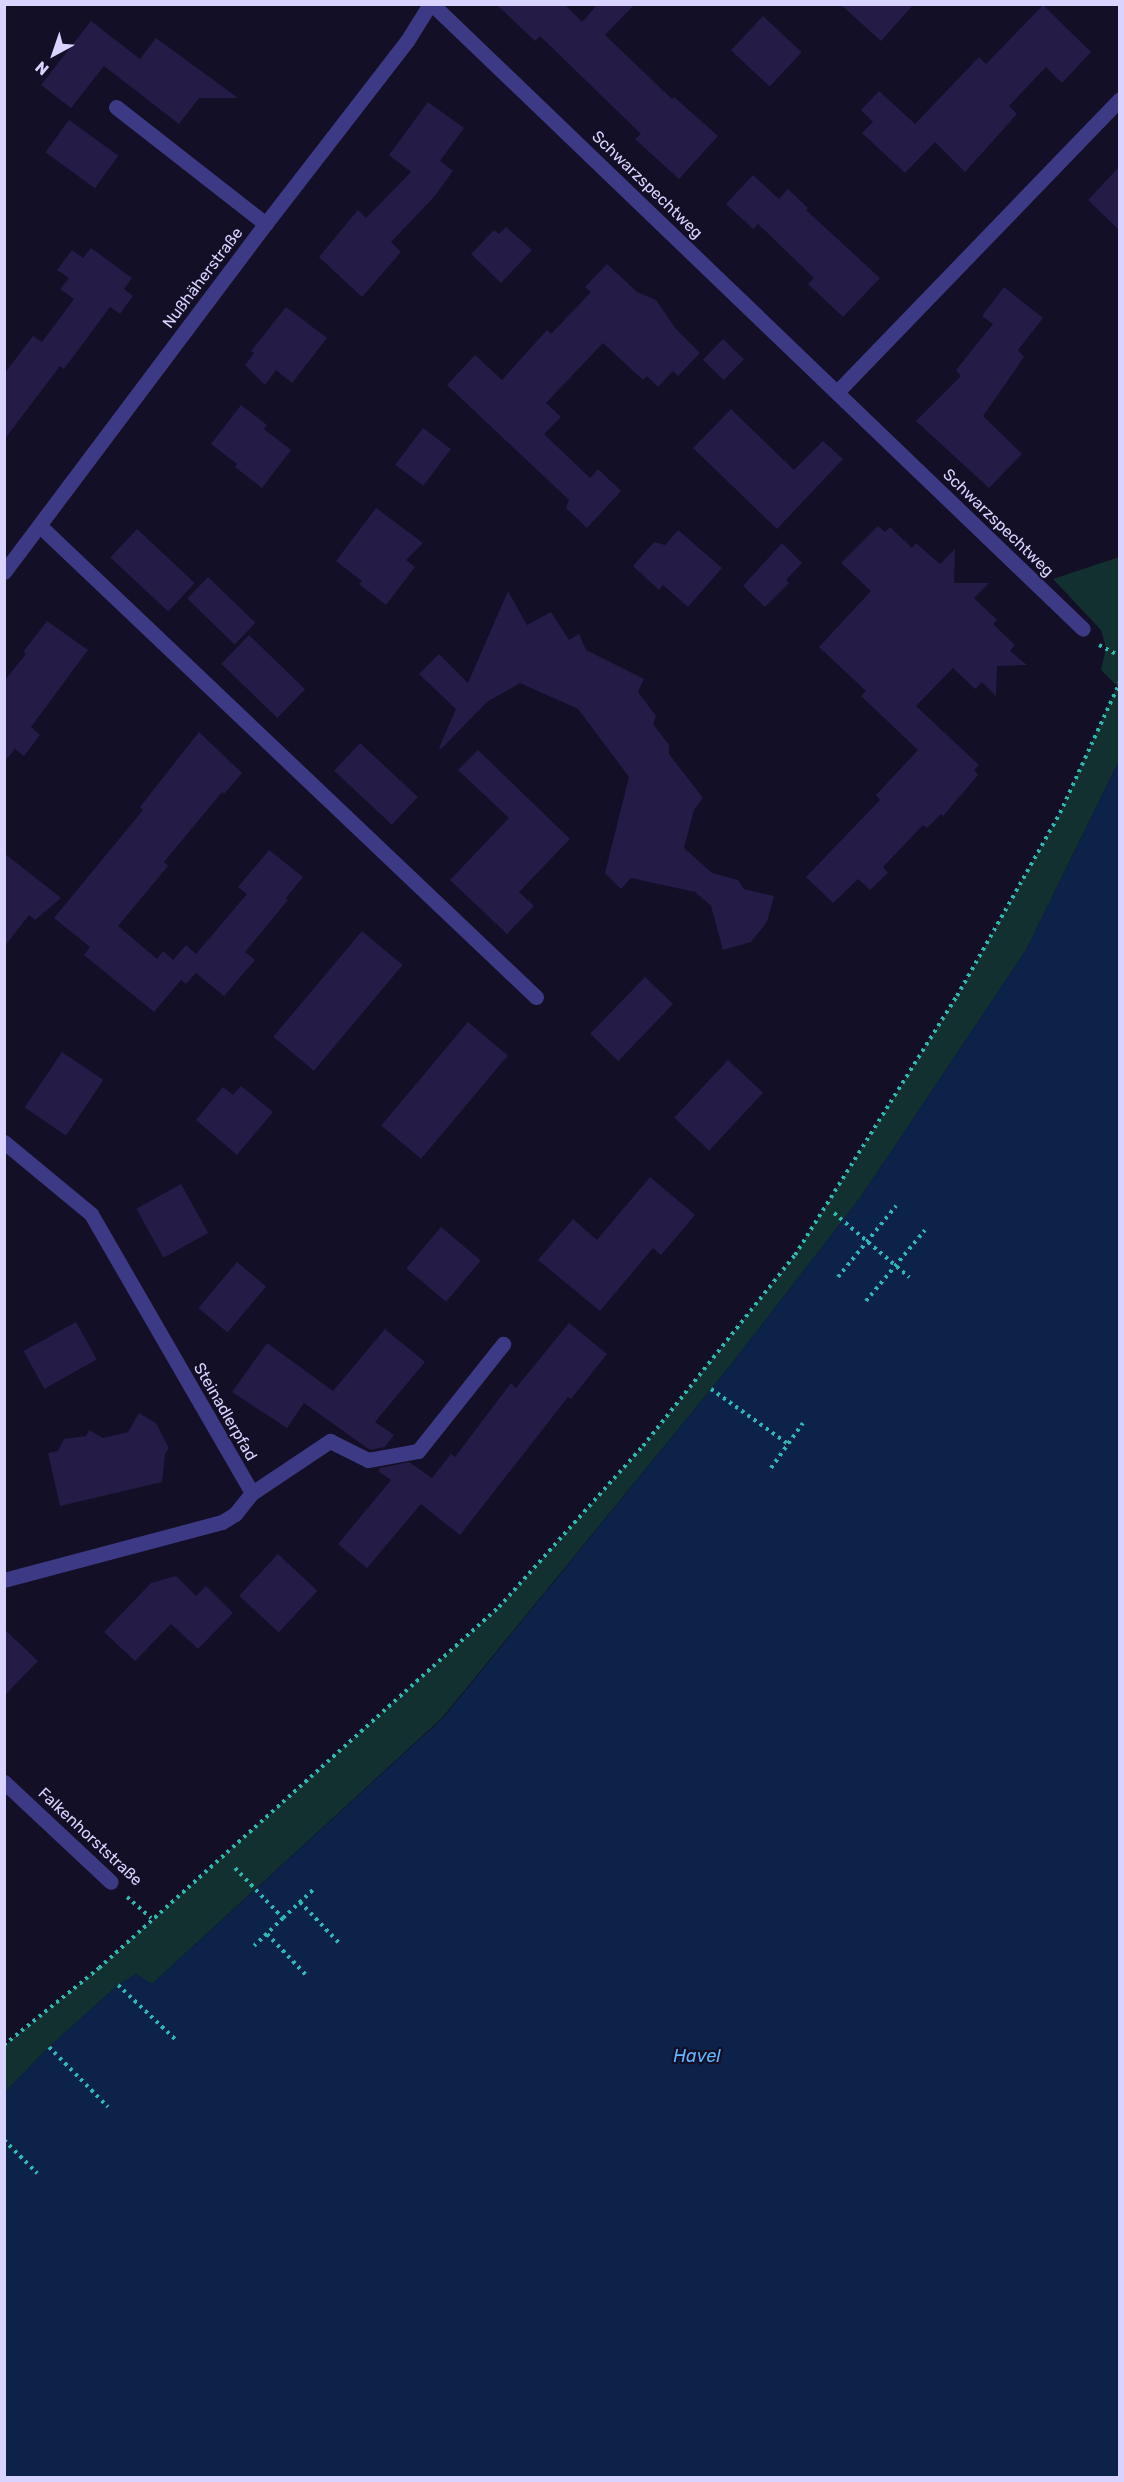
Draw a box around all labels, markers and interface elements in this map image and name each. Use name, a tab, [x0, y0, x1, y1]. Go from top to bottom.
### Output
north arrow	[24, 24, 84, 84]
text: N	[32, 57, 53, 79]
street label: Schwarzspechtweg	[588, 127, 706, 243]
street label: Nußhäherstraße	[159, 224, 247, 332]
street label: Schwarzspechtweg	[939, 465, 1057, 581]
street label: Steinadlerpfad	[189, 1360, 261, 1464]
street label: Falkenhorststraße	[34, 1784, 146, 1890]
water label: Havel	[673, 2045, 721, 2067]

